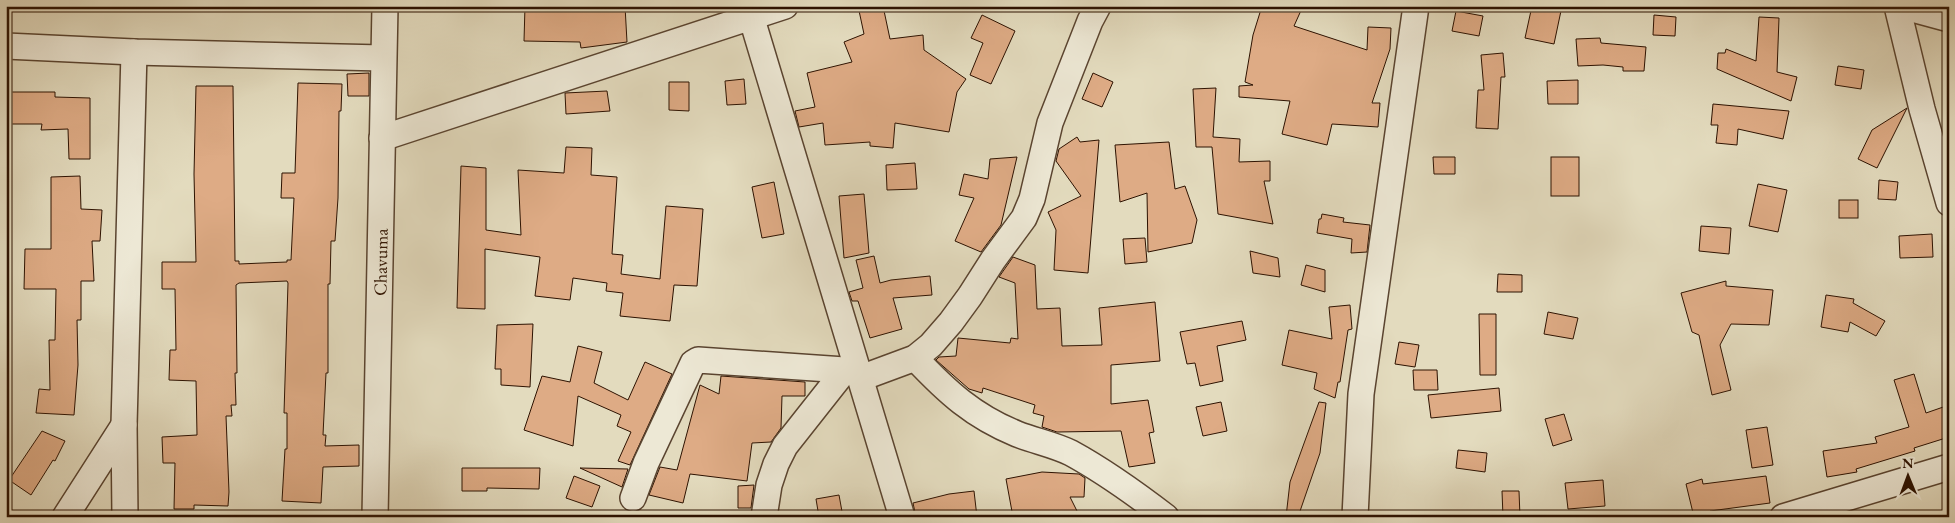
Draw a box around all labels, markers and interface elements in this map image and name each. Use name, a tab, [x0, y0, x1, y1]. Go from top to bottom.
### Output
street label: Chavuma	[368, 227, 392, 296]
north arrow	[1882, 450, 1932, 500]
text: N	[1902, 454, 1914, 472]

